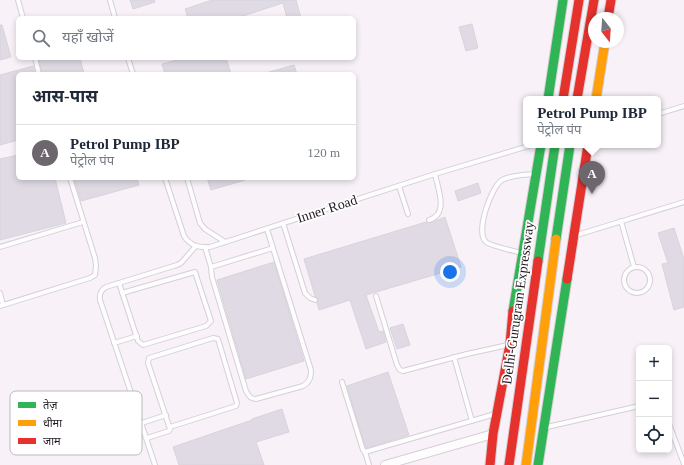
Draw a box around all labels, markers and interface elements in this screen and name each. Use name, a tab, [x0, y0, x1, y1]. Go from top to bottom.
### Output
north arrow	[588, 12, 624, 48]
search box	[16, 16, 356, 60]
icon: search	[30, 27, 52, 49]
text: यहाँ खोजें	[62, 29, 114, 45]
text: आस-पास	[32, 87, 98, 106]
popup	[523, 96, 661, 148]
text: Petrol Pump IBP	[537, 105, 647, 121]
text: पेट्रोल पंप	[537, 122, 581, 137]
text: Petrol Pump IBP	[70, 136, 180, 152]
text: A	[40, 145, 50, 160]
text: 120 m	[307, 145, 340, 160]
text: पेट्रोल पंप	[70, 153, 114, 168]
pin: A	[579, 161, 605, 194]
street label: Inner Road	[295, 192, 359, 226]
street label: Delhi-Gurugram Expressway	[499, 221, 537, 385]
your location	[440, 262, 460, 282]
map controls	[636, 345, 672, 453]
button: +	[636, 345, 672, 381]
button: −	[636, 381, 672, 417]
legend	[10, 391, 142, 455]
text: तेज़	[43, 399, 58, 411]
text: धीमा	[43, 417, 62, 429]
button: locate	[636, 417, 672, 453]
text: जाम	[43, 435, 61, 447]

